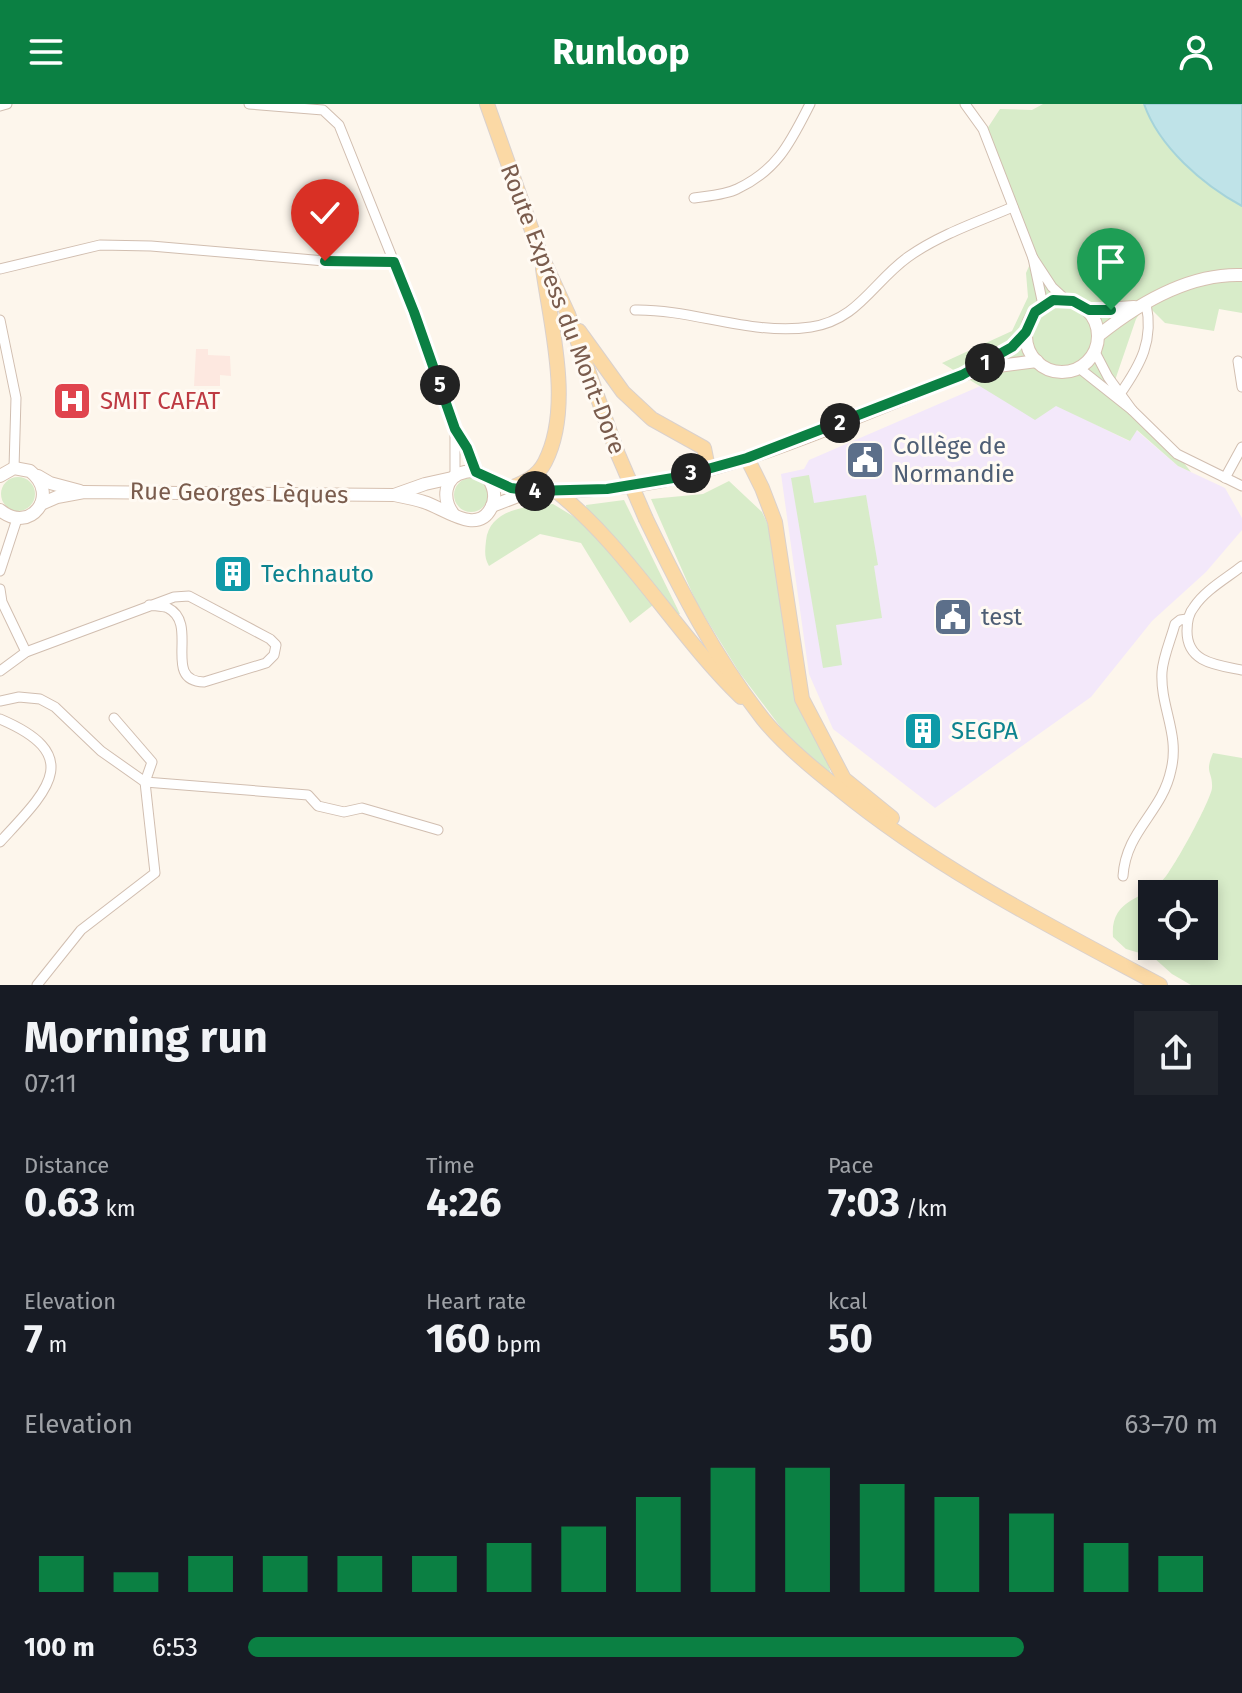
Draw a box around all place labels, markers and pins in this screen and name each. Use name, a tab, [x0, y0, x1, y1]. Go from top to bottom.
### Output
pin	[291, 179, 359, 261]
pin	[1077, 228, 1145, 310]
pin: 1	[965, 343, 1005, 383]
pin: 5	[420, 365, 460, 405]
hospital icon: SMIT CAFAT	[51, 380, 93, 422]
place label: SMIT CAFAT	[100, 387, 221, 415]
pin: 2	[820, 403, 860, 443]
place label: Collège de Normandie	[893, 432, 1015, 488]
public building icon: Collège de Normandie	[844, 439, 886, 481]
pin: 3	[671, 453, 711, 493]
pin: 4	[515, 471, 555, 511]
building icon: Technauto	[212, 553, 254, 595]
place label: Technauto	[261, 560, 374, 588]
public building icon: test	[932, 596, 974, 638]
place label: test	[981, 603, 1023, 631]
building icon: SEGPA	[902, 710, 944, 752]
place label: SEGPA	[951, 717, 1018, 745]

